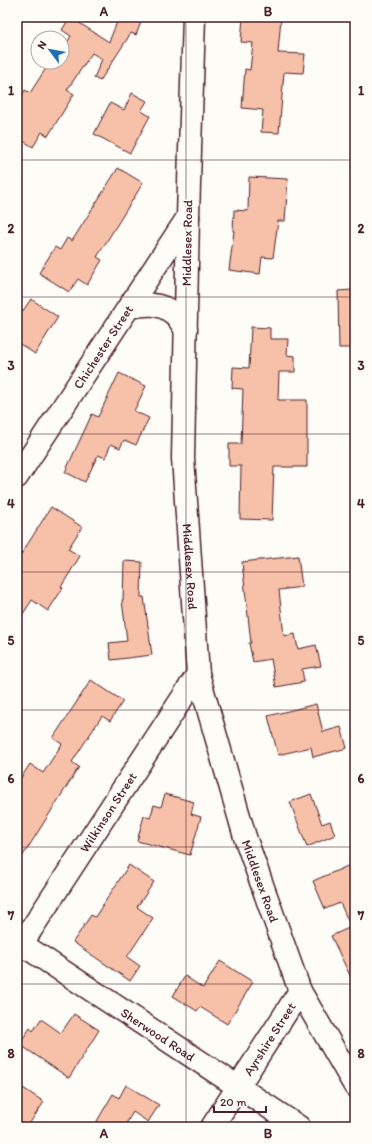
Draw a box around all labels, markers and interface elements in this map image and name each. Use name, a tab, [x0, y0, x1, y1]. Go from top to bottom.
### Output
text: A	[99, 4, 109, 19]
text: B	[264, 4, 273, 19]
north arrow	[30, 30, 70, 70]
text: N	[34, 38, 49, 52]
text: 1	[8, 83, 14, 98]
text: 1	[358, 83, 364, 98]
street label: Middlesex Road	[179, 200, 195, 286]
text: 2	[8, 221, 15, 236]
text: 2	[358, 221, 365, 236]
street label: Chichester Street	[70, 302, 136, 391]
text: 3	[7, 358, 15, 373]
text: 3	[357, 358, 365, 373]
text: 4	[7, 496, 15, 511]
text: 4	[357, 496, 365, 511]
street label: Middlesex Road	[180, 523, 201, 610]
text: 5	[8, 633, 15, 648]
text: 5	[358, 633, 365, 648]
street label: Wilkinson Street	[76, 769, 139, 855]
text: 6	[8, 771, 15, 786]
text: 6	[358, 771, 365, 786]
street label: Middlesex Road	[239, 838, 282, 924]
text: 7	[7, 908, 15, 923]
text: 7	[357, 908, 365, 923]
street label: Ayrshire Street	[240, 999, 298, 1078]
street label: Sherwood Road	[118, 1004, 198, 1064]
text: 8	[7, 1046, 15, 1061]
text: 8	[357, 1046, 365, 1061]
scale bar	[214, 1088, 266, 1114]
text: 20 m	[220, 1095, 247, 1109]
text: A	[99, 1126, 109, 1141]
text: B	[264, 1126, 273, 1141]

